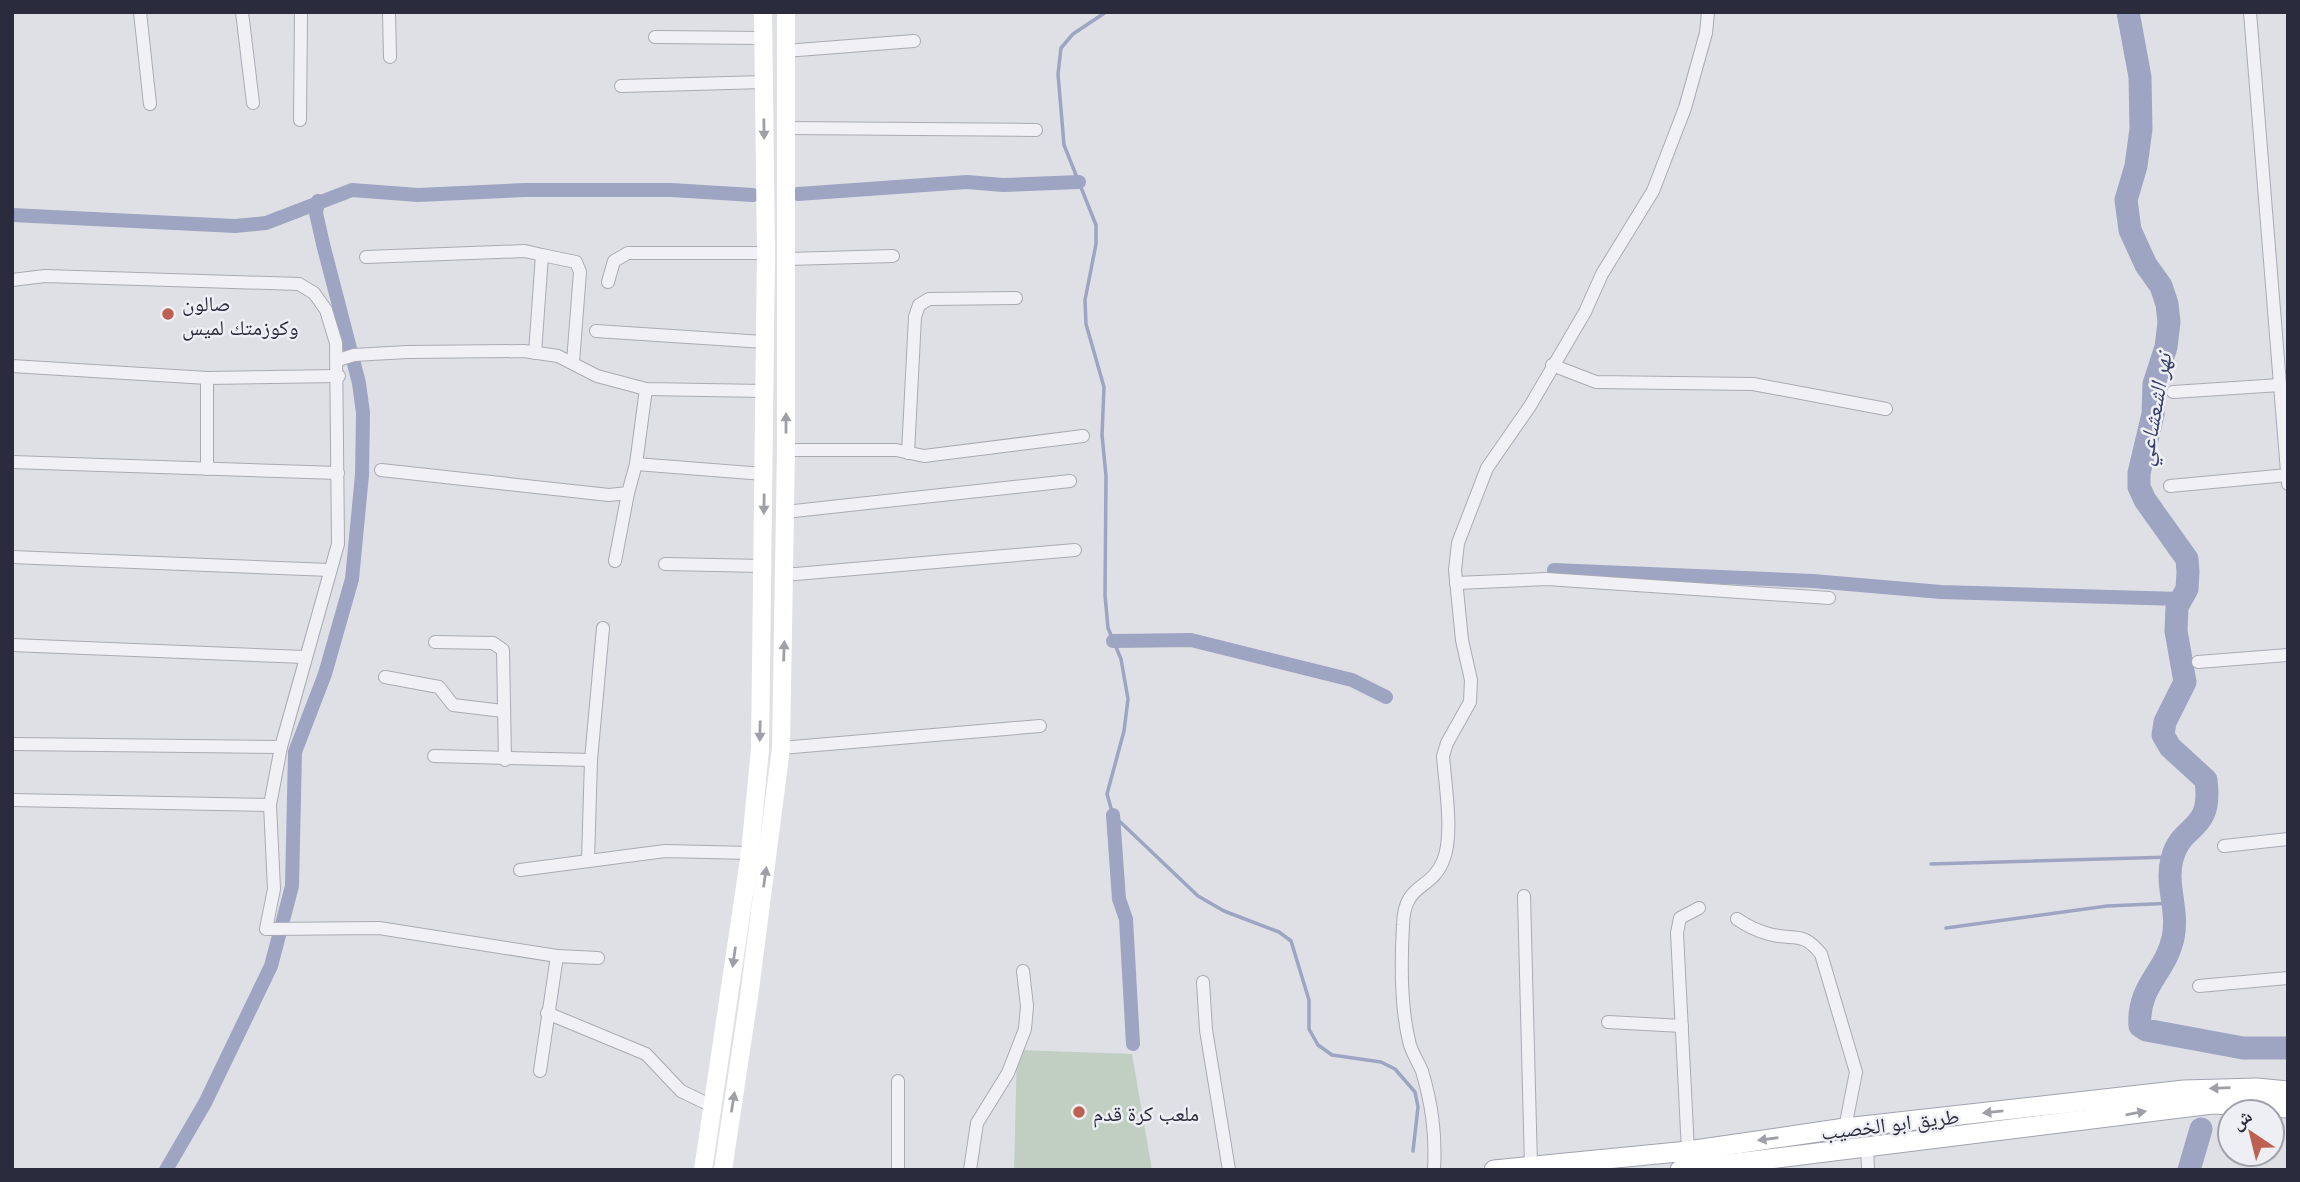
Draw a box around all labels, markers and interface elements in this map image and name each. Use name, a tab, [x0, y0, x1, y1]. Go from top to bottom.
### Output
one-way arrow	[758, 119, 770, 141]
place label: صالون وكوزمتك لميس	[182, 290, 299, 341]
marker: صالون وكوزمتك لميس	[160, 306, 176, 322]
water label: نهر الشعشاعي	[2129, 348, 2183, 468]
one-way arrow	[780, 412, 792, 434]
one-way arrow	[758, 493, 770, 515]
one-way arrow	[778, 639, 789, 661]
one-way arrow	[754, 721, 766, 743]
one-way arrow	[760, 866, 771, 888]
one-way arrow	[729, 946, 740, 968]
one-way arrow	[2208, 1083, 2230, 1094]
one-way arrow	[727, 1091, 738, 1113]
north arrow	[2216, 1098, 2286, 1168]
place label: ملعب كرة قدم	[1093, 1100, 1199, 1128]
street label: طريق ابو الخصيب	[1820, 1102, 1961, 1146]
text: ش	[2226, 1103, 2256, 1135]
marker: ملعب كرة قدم	[1071, 1104, 1087, 1120]
one-way arrow	[1982, 1106, 2004, 1117]
one-way arrow	[2125, 1108, 2147, 1119]
one-way arrow	[1756, 1134, 1778, 1145]

